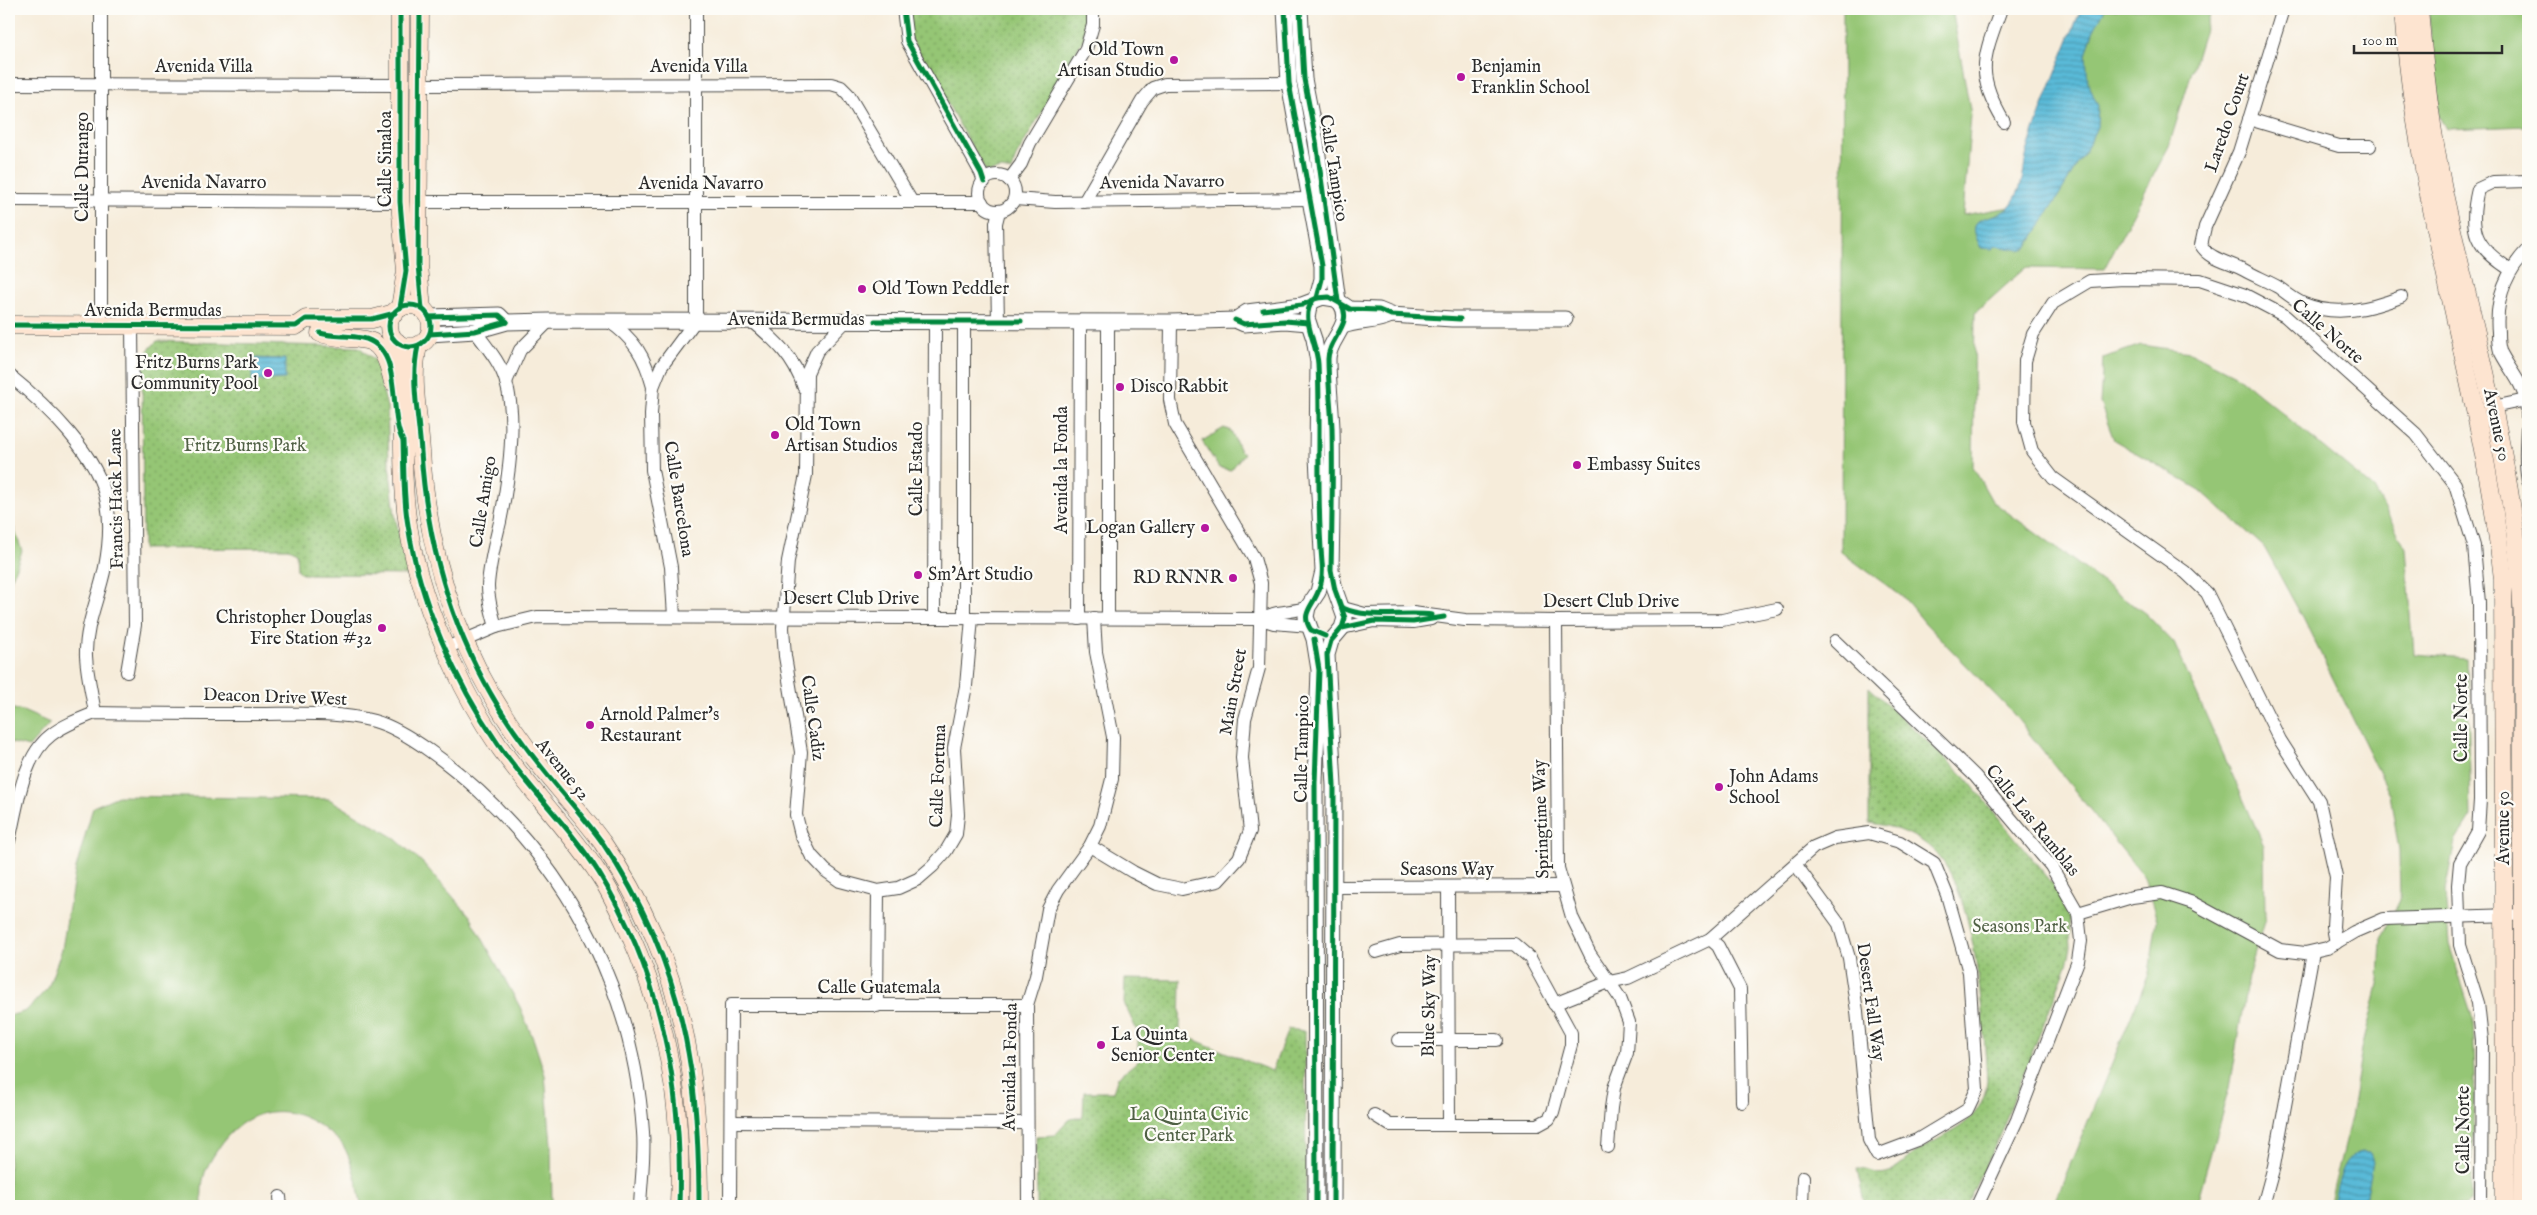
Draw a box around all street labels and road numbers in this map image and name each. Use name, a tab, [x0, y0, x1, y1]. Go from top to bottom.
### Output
street label: Avenida Villa	[154, 56, 253, 79]
street label: Avenida Villa	[649, 56, 748, 79]
street label: Laredo Court	[2200, 70, 2256, 176]
street label: Calle Sinaloa	[375, 111, 398, 207]
street label: Calle Durango	[72, 112, 95, 222]
street label: Calle Tampico	[1313, 113, 1353, 223]
street label: Avenida Navarro	[1098, 170, 1225, 196]
street label: Avenida Navarro	[141, 172, 267, 195]
street label: Avenida Navarro	[638, 173, 764, 196]
street label: Calle Norte	[2286, 294, 2368, 370]
street label: Avenida Bermudas	[83, 300, 222, 323]
street label: Avenida Bermudas	[726, 309, 865, 332]
street label: Avenue 50	[2477, 385, 2515, 464]
street label: Avenida la Fonda	[1051, 406, 1074, 535]
street label: Calle Estado	[906, 421, 929, 516]
street label: Francis Hack Lane	[104, 428, 130, 570]
street label: Calle Barcelona	[658, 440, 699, 559]
street label: Calle Amigo	[465, 454, 503, 550]
street label: Desert Club Drive	[783, 588, 919, 611]
street label: Desert Club Drive	[1543, 591, 1679, 614]
street label: Main Street	[1215, 647, 1253, 737]
street label: Calle Cadiz	[795, 674, 829, 762]
street label: Calle Norte	[2451, 674, 2474, 762]
street label: Deacon Drive West	[203, 684, 347, 712]
street label: Calle Tampico	[1291, 695, 1315, 803]
street label: Calle Fortuna	[926, 724, 952, 828]
street label: Avenue 52	[529, 733, 594, 806]
street label: Springtime Way	[1528, 759, 1556, 879]
street label: Calle Las Ramblas	[1980, 760, 2084, 882]
street label: Avenue 50	[2493, 791, 2516, 866]
street label: Seasons Way	[1400, 859, 1494, 882]
street label: Desert Fall Way	[1850, 941, 1890, 1063]
street label: Blue Sky Way	[1418, 954, 1442, 1057]
street label: Calle Guatemala	[818, 977, 941, 1000]
street label: Avenida la Fonda	[998, 1003, 1024, 1132]
street label: Calle Norte	[2453, 1086, 2476, 1174]

